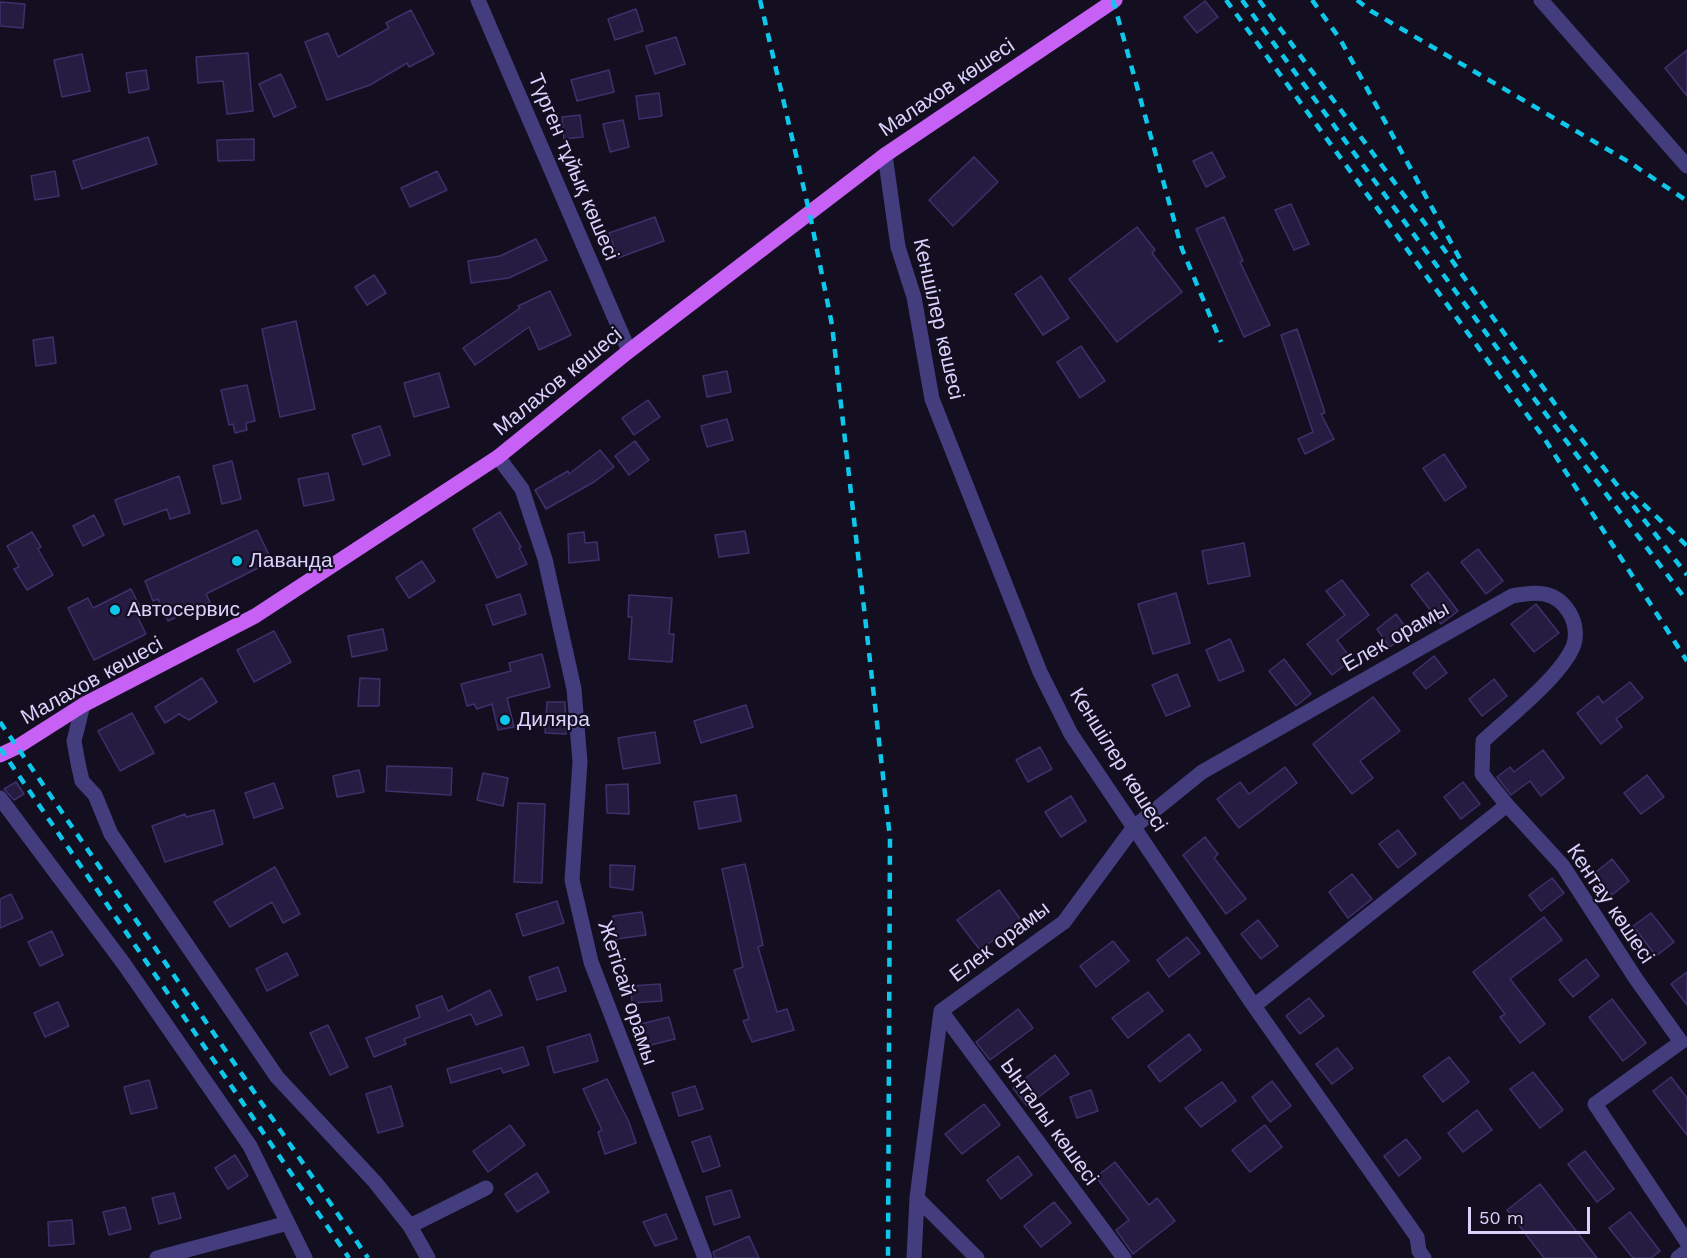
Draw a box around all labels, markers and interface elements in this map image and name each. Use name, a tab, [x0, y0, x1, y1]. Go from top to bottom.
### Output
street label: Малахов көшесі	[874, 33, 1020, 143]
street label: Түрген тұйық көшесі	[522, 70, 624, 264]
street label: Кеншілер көшесі	[907, 236, 969, 402]
street label: Малахов көшесі	[489, 322, 627, 442]
place label: Лаванда	[249, 548, 333, 574]
marker: Лаванда	[230, 554, 244, 568]
street label: Елек орамы	[1338, 596, 1454, 678]
place label: Автосервис	[127, 597, 240, 623]
marker: Автосервис	[108, 603, 122, 617]
street label: Малахов көшесі	[17, 632, 167, 730]
street label: Кеншілер көшесі	[1064, 684, 1172, 836]
place label: Диляра	[517, 707, 590, 733]
marker: Диляра	[498, 713, 512, 727]
street label: Кентау көшесі	[1561, 840, 1659, 968]
street label: Елек орамы	[945, 896, 1055, 988]
street label: Жетісай орамы	[592, 918, 662, 1068]
street label: Ынталы көшесі	[995, 1054, 1103, 1190]
scale bar	[1471, 1195, 1592, 1233]
text: 50 m	[1479, 1207, 1524, 1228]

